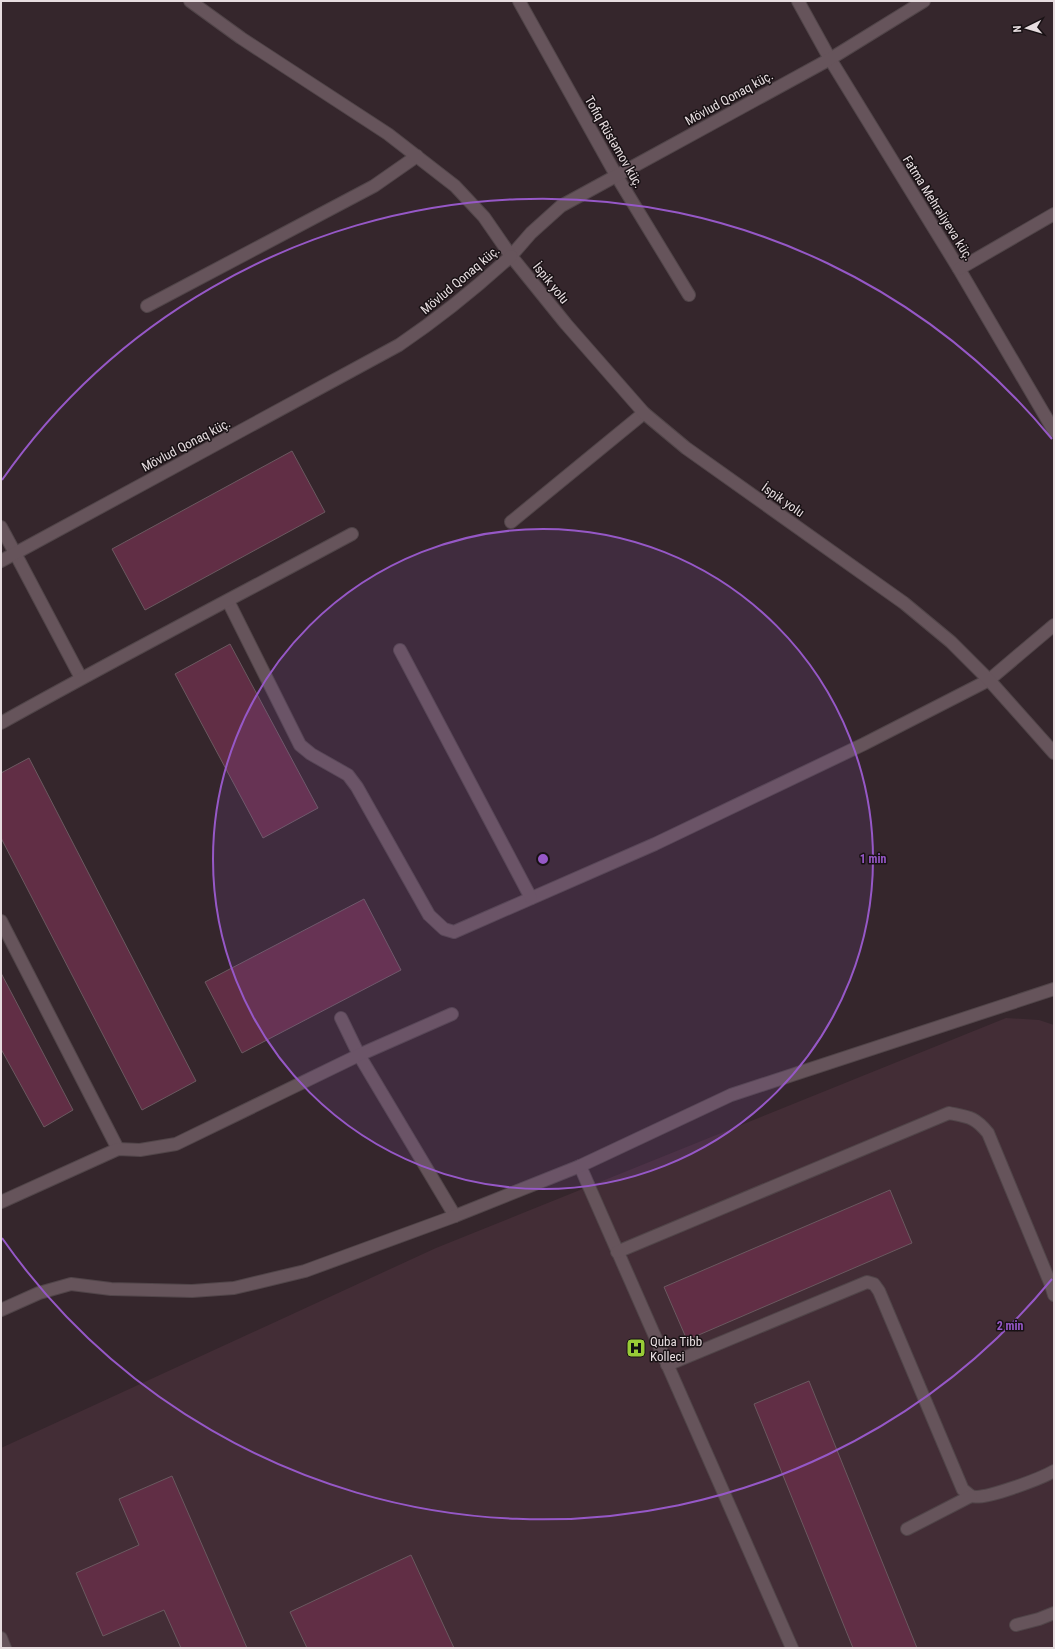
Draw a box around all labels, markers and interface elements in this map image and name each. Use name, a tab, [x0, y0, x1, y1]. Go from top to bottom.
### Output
north arrow	[1007, 8, 1047, 48]
text: N	[1011, 25, 1024, 33]
street label: Mövlud Qonaq küç.	[682, 68, 776, 128]
street label: Tofiq Rüstəmov küç.	[582, 93, 646, 191]
street label: Fatma Mehrəliyeva küç.	[900, 153, 976, 263]
street label: Mövlud Qonaq küç.	[417, 243, 503, 317]
street label: İspik yolu	[530, 259, 572, 307]
street label: Mövlud Qonaq küç.	[139, 415, 233, 475]
street label: İspik yolu	[759, 480, 807, 520]
centre of rings	[536, 852, 550, 866]
text: 1 min	[860, 852, 886, 866]
text: 2 min	[997, 1319, 1023, 1333]
place label: Quba Tibb Kolleci	[650, 1334, 702, 1364]
hospital icon: Quba Tibb Kolleci	[625, 1337, 647, 1359]

